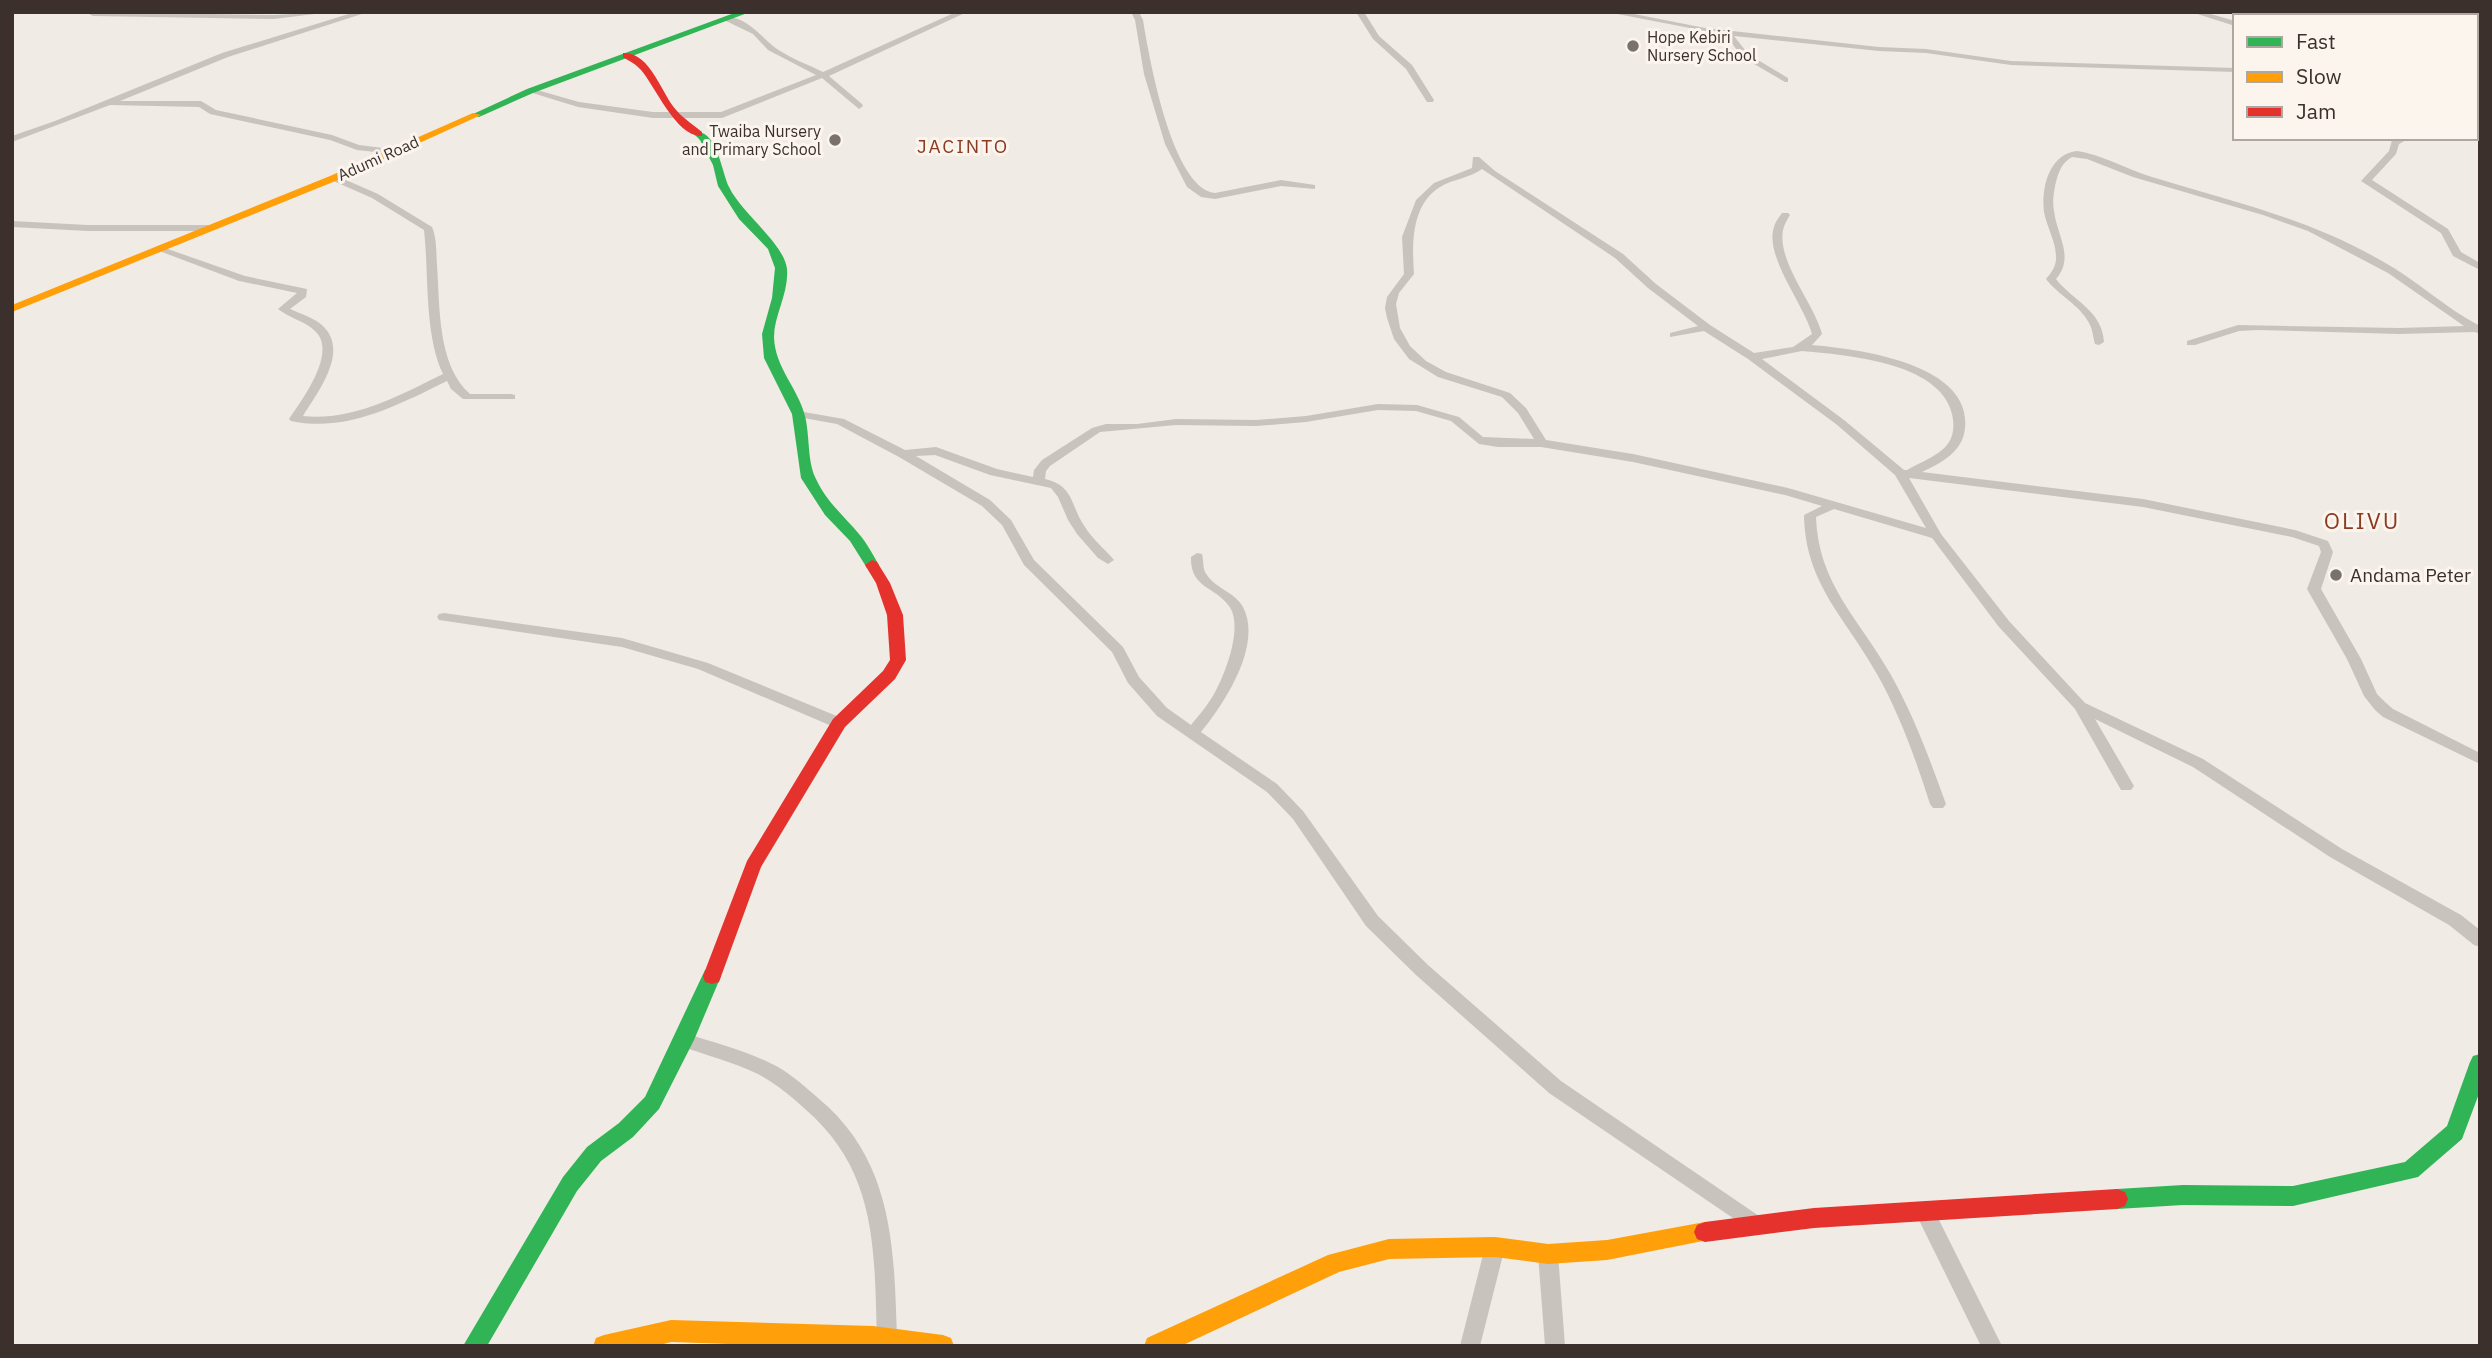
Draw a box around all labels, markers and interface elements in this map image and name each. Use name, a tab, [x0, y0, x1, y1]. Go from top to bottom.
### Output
legend	[2233, 14, 2478, 140]
place label: Hope Kebiri Nursery School	[1647, 27, 1756, 65]
text: Fast	[2296, 27, 2336, 55]
marker: Hope Kebiri Nursery School	[1625, 38, 1641, 54]
text: Slow	[2296, 62, 2342, 90]
text: Jam	[2296, 97, 2336, 125]
place label: Twaiba Nursery and Primary School	[682, 121, 821, 159]
street label: Adumi Road	[334, 131, 422, 185]
marker: Twaiba Nursery and Primary School	[827, 132, 843, 148]
district label: JACINTO	[917, 134, 1009, 158]
district label: OLIVU	[2324, 505, 2400, 535]
place label: Andama Peter	[2350, 563, 2471, 587]
marker: Andama Peter	[2328, 567, 2344, 583]

